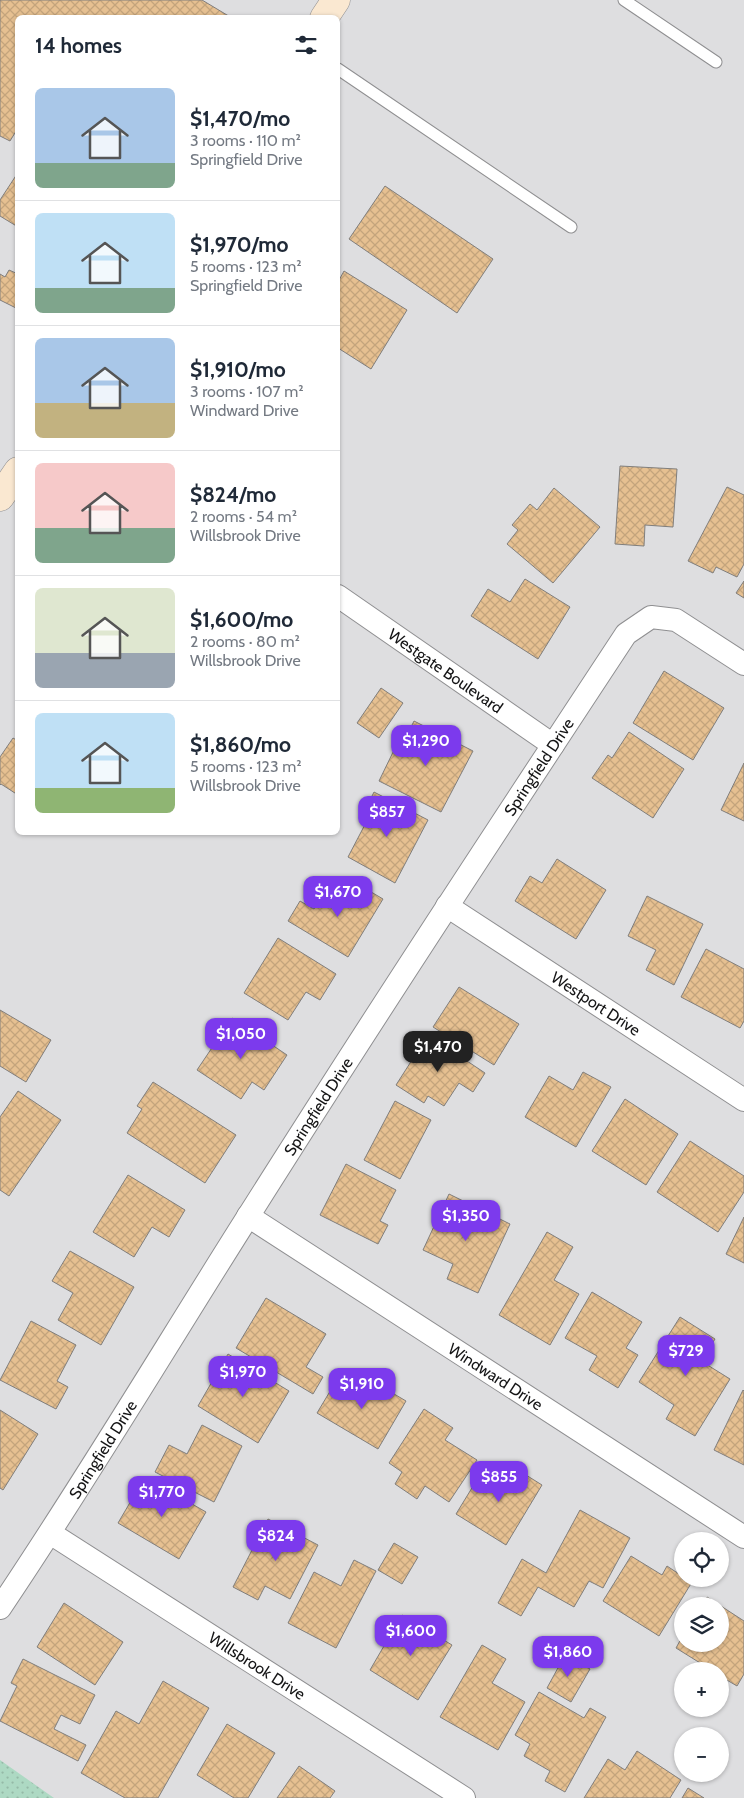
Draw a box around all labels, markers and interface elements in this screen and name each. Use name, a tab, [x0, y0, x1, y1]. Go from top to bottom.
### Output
icon: filters	[292, 31, 320, 59]
text: 14 homes	[35, 33, 122, 58]
text: $1,470/mo	[190, 106, 290, 131]
icon: home	[75, 108, 135, 168]
text: 3 rooms · 110 m²	[190, 131, 301, 150]
text: Springfield Drive	[190, 150, 302, 169]
text: $1,970/mo	[190, 232, 289, 257]
icon: home	[75, 233, 135, 293]
text: 5 rooms · 123 m²	[190, 257, 302, 276]
text: Springfield Drive	[190, 276, 302, 295]
text: $1,910/mo	[190, 357, 286, 382]
icon: home	[75, 358, 135, 418]
text: 3 rooms · 107 m²	[190, 382, 304, 401]
text: Windward Drive	[190, 401, 299, 420]
text: $824/mo	[190, 482, 276, 507]
icon: home	[75, 483, 135, 543]
text: 2 rooms · 54 m²	[190, 507, 297, 526]
text: Willsbrook Drive	[190, 526, 301, 545]
text: $1,600/mo	[190, 607, 293, 632]
icon: home	[75, 608, 135, 668]
street label: Westgate Boulevard	[384, 625, 506, 717]
text: 2 rooms · 80 m²	[190, 632, 300, 651]
text: Willsbrook Drive	[190, 651, 301, 670]
street label: Springfield Drive	[500, 715, 578, 819]
pin: $1,290	[385, 724, 467, 767]
text: $1,290	[402, 731, 450, 750]
text: $1,860/mo	[190, 732, 291, 757]
icon: home	[75, 733, 135, 793]
text: 5 rooms · 123 m²	[190, 757, 302, 776]
text: Willsbrook Drive	[190, 776, 301, 795]
pin: $857	[357, 796, 417, 838]
text: $857	[369, 802, 405, 821]
pin: $1,670	[297, 876, 379, 918]
text: $1,670	[314, 882, 362, 901]
street label: Westport Drive	[548, 968, 644, 1040]
pin: $1,050	[200, 1018, 282, 1060]
text: $1,050	[216, 1024, 266, 1043]
pin: $1,470	[397, 1030, 479, 1073]
text: $1,470	[414, 1037, 462, 1056]
street label: Springfield Drive	[280, 1054, 357, 1159]
pin: $1,350	[425, 1200, 507, 1242]
text: $1,350	[442, 1206, 490, 1225]
pin: $729	[656, 1334, 716, 1377]
street label: Windward Drive	[445, 1339, 546, 1414]
text: $729	[669, 1341, 703, 1360]
pin: $1,970	[202, 1356, 284, 1398]
text: $1,970	[220, 1362, 266, 1381]
pin: $1,910	[321, 1368, 403, 1410]
text: $1,910	[340, 1374, 384, 1393]
street label: Springfield Drive	[65, 1397, 141, 1502]
pin: $855	[469, 1460, 529, 1503]
text: $855	[481, 1467, 517, 1486]
pin: $1,770	[121, 1476, 203, 1518]
text: $1,770	[139, 1482, 185, 1501]
pin: $824	[246, 1520, 306, 1562]
text: $824	[257, 1526, 295, 1545]
map controls	[674, 1532, 729, 1782]
button: locate	[674, 1532, 729, 1587]
button: layers	[674, 1597, 729, 1652]
pin: $1,600	[370, 1614, 452, 1657]
text: $1,600	[386, 1621, 436, 1640]
street label: Willsbrook Drive	[205, 1628, 309, 1704]
pin: $1,860	[527, 1636, 609, 1678]
text: $1,860	[544, 1642, 592, 1661]
button: +	[674, 1662, 729, 1717]
button: −	[674, 1727, 729, 1782]

